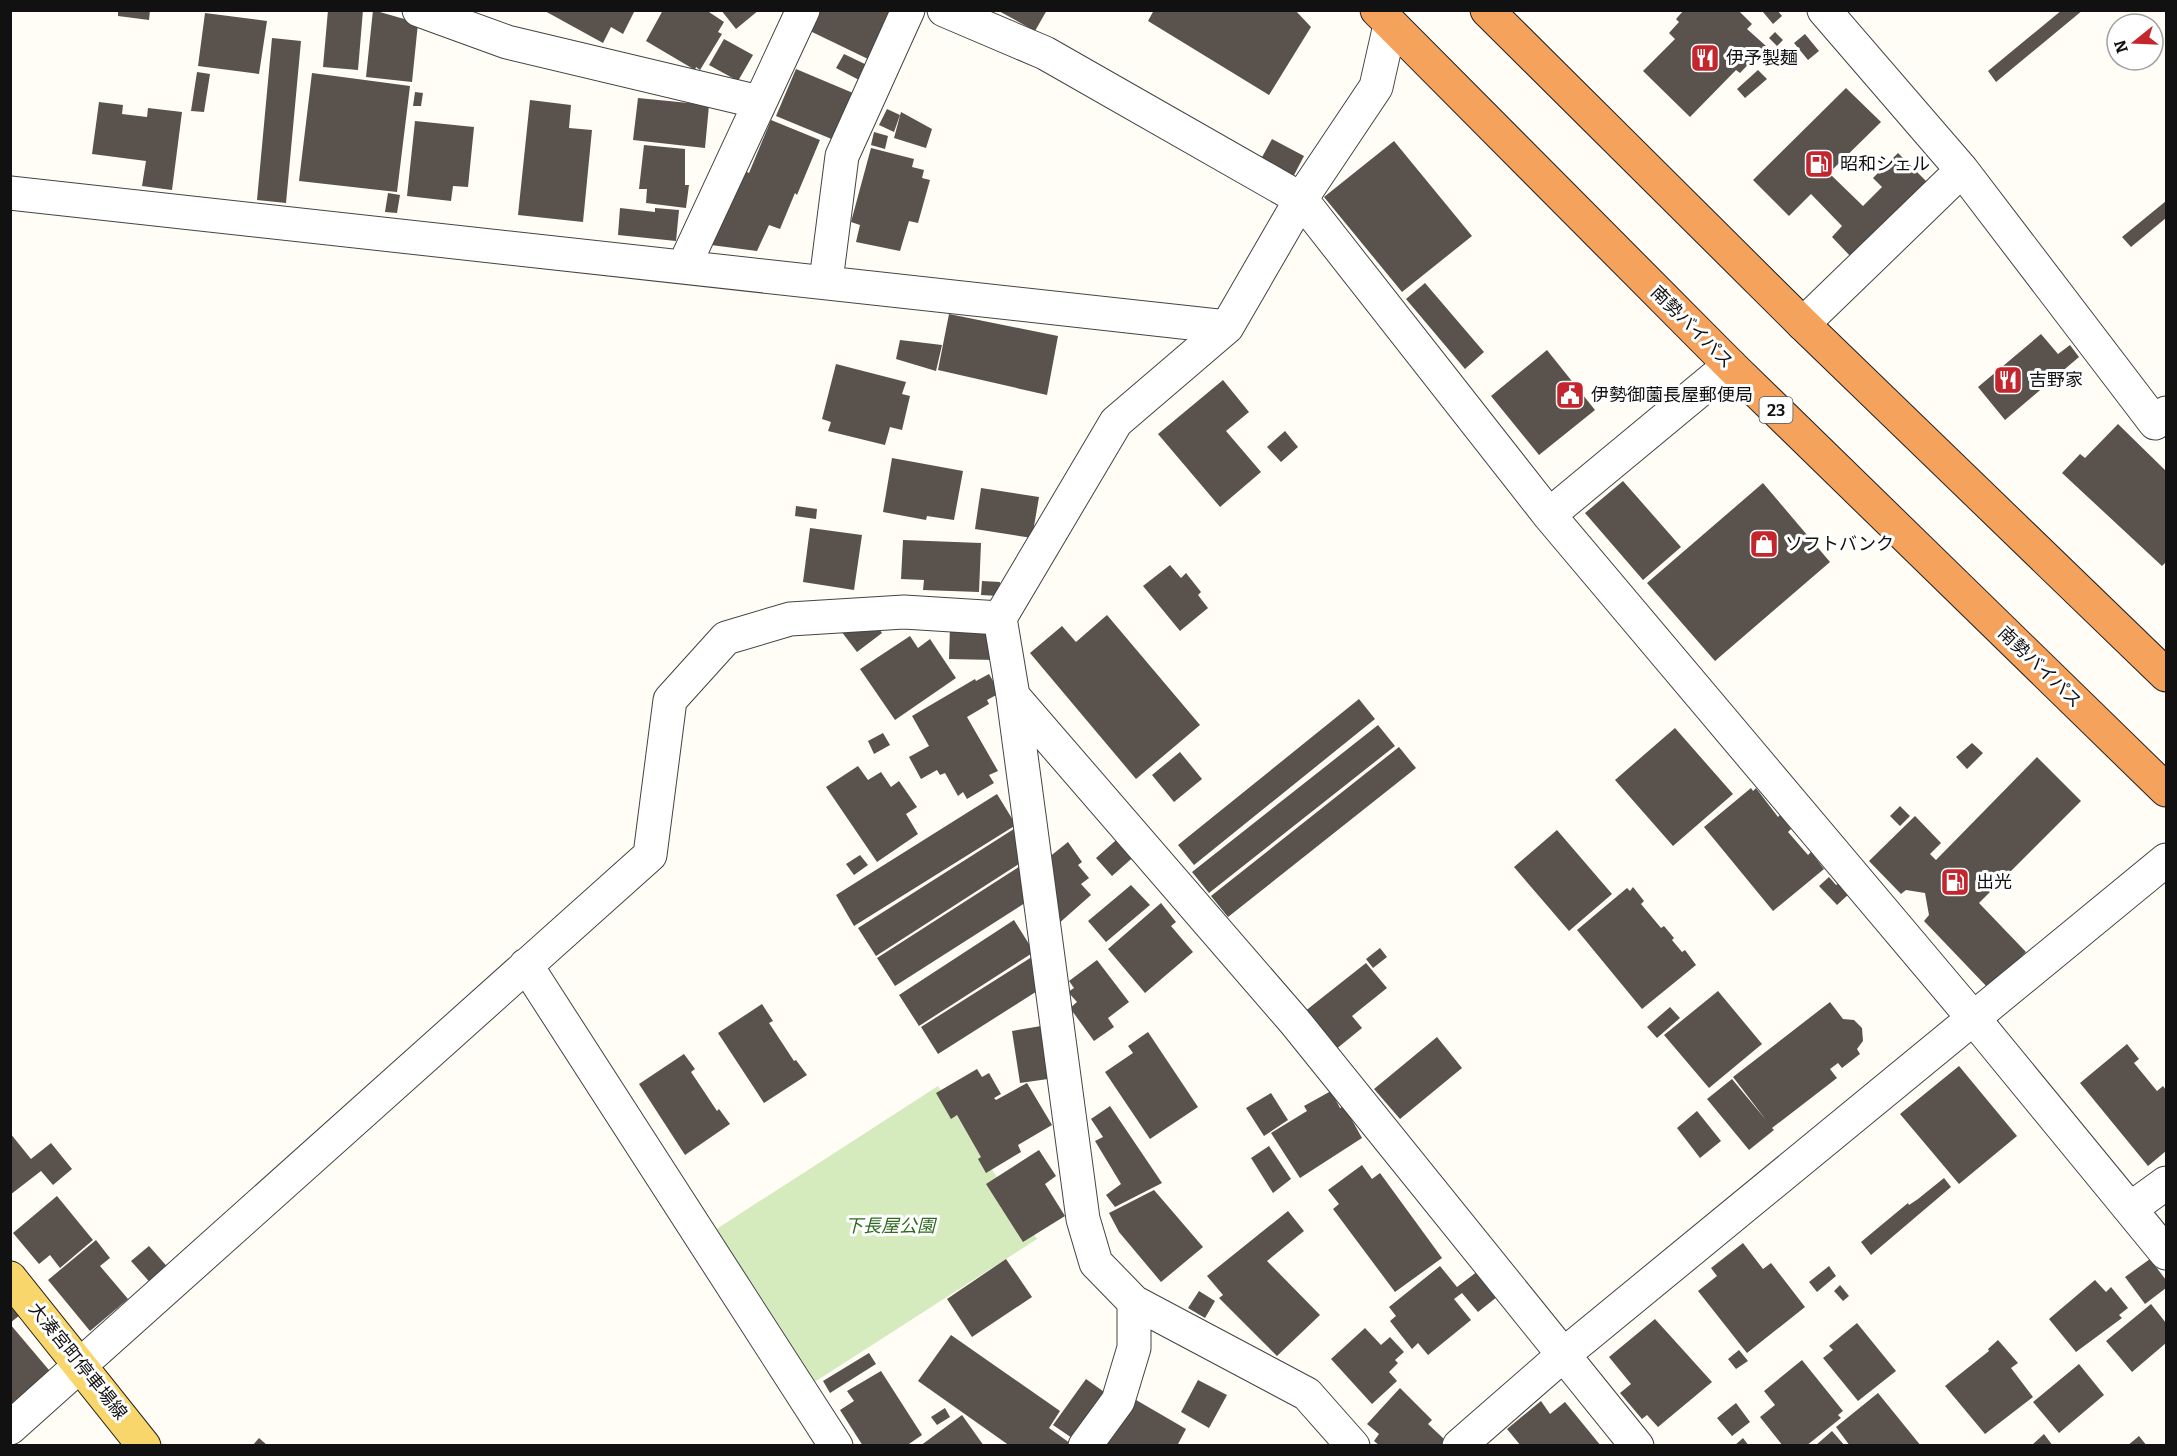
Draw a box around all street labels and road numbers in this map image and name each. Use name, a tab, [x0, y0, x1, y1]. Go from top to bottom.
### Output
street label: 南勢バイパス	[1646, 281, 1738, 373]
road number: 23	[1760, 397, 1792, 423]
street label: 南勢バイパス	[1994, 622, 2086, 712]
street label: 大湊宮町停車場線	[24, 1298, 132, 1424]

